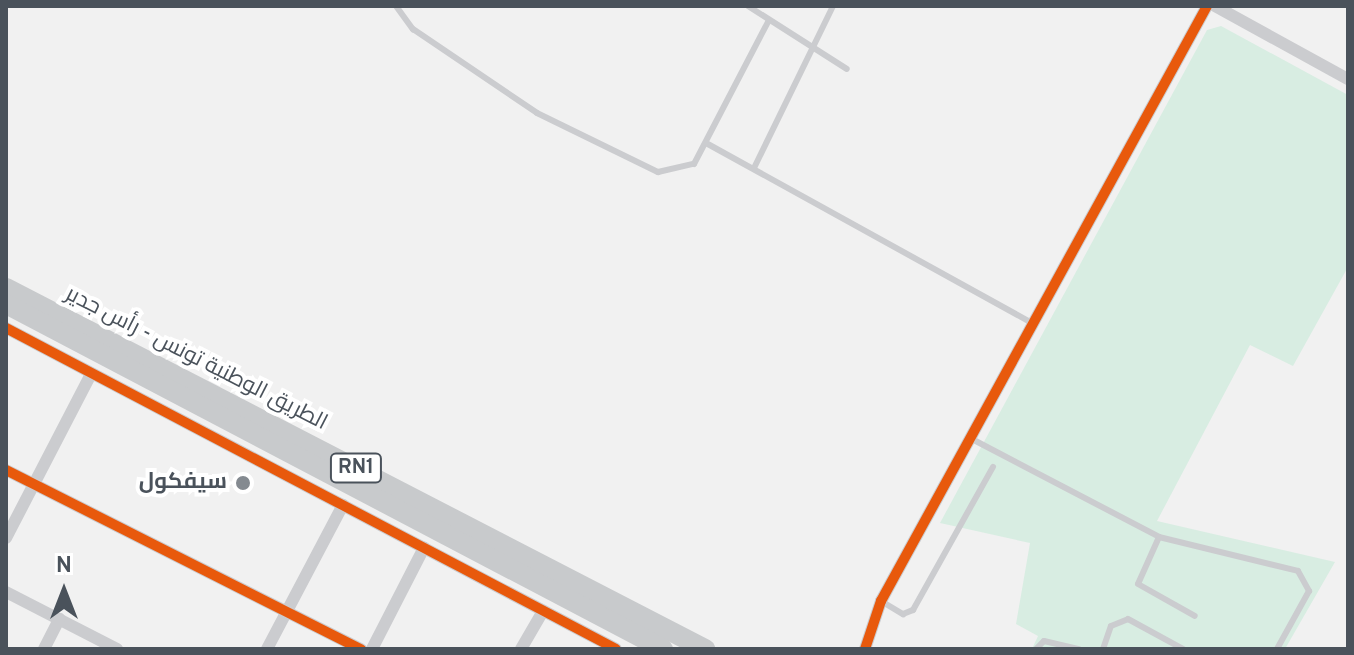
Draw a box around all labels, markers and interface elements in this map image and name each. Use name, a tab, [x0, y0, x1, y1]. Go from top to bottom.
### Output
street label: الطريق الوطنية تونس - رأس جدير	[61, 281, 331, 437]
road number: RN1	[328, 452, 384, 484]
place label: سيفكول	[139, 470, 227, 496]
marker: سيفكول	[234, 474, 252, 492]
north arrow	[24, 551, 104, 631]
text: N	[56, 553, 72, 580]

